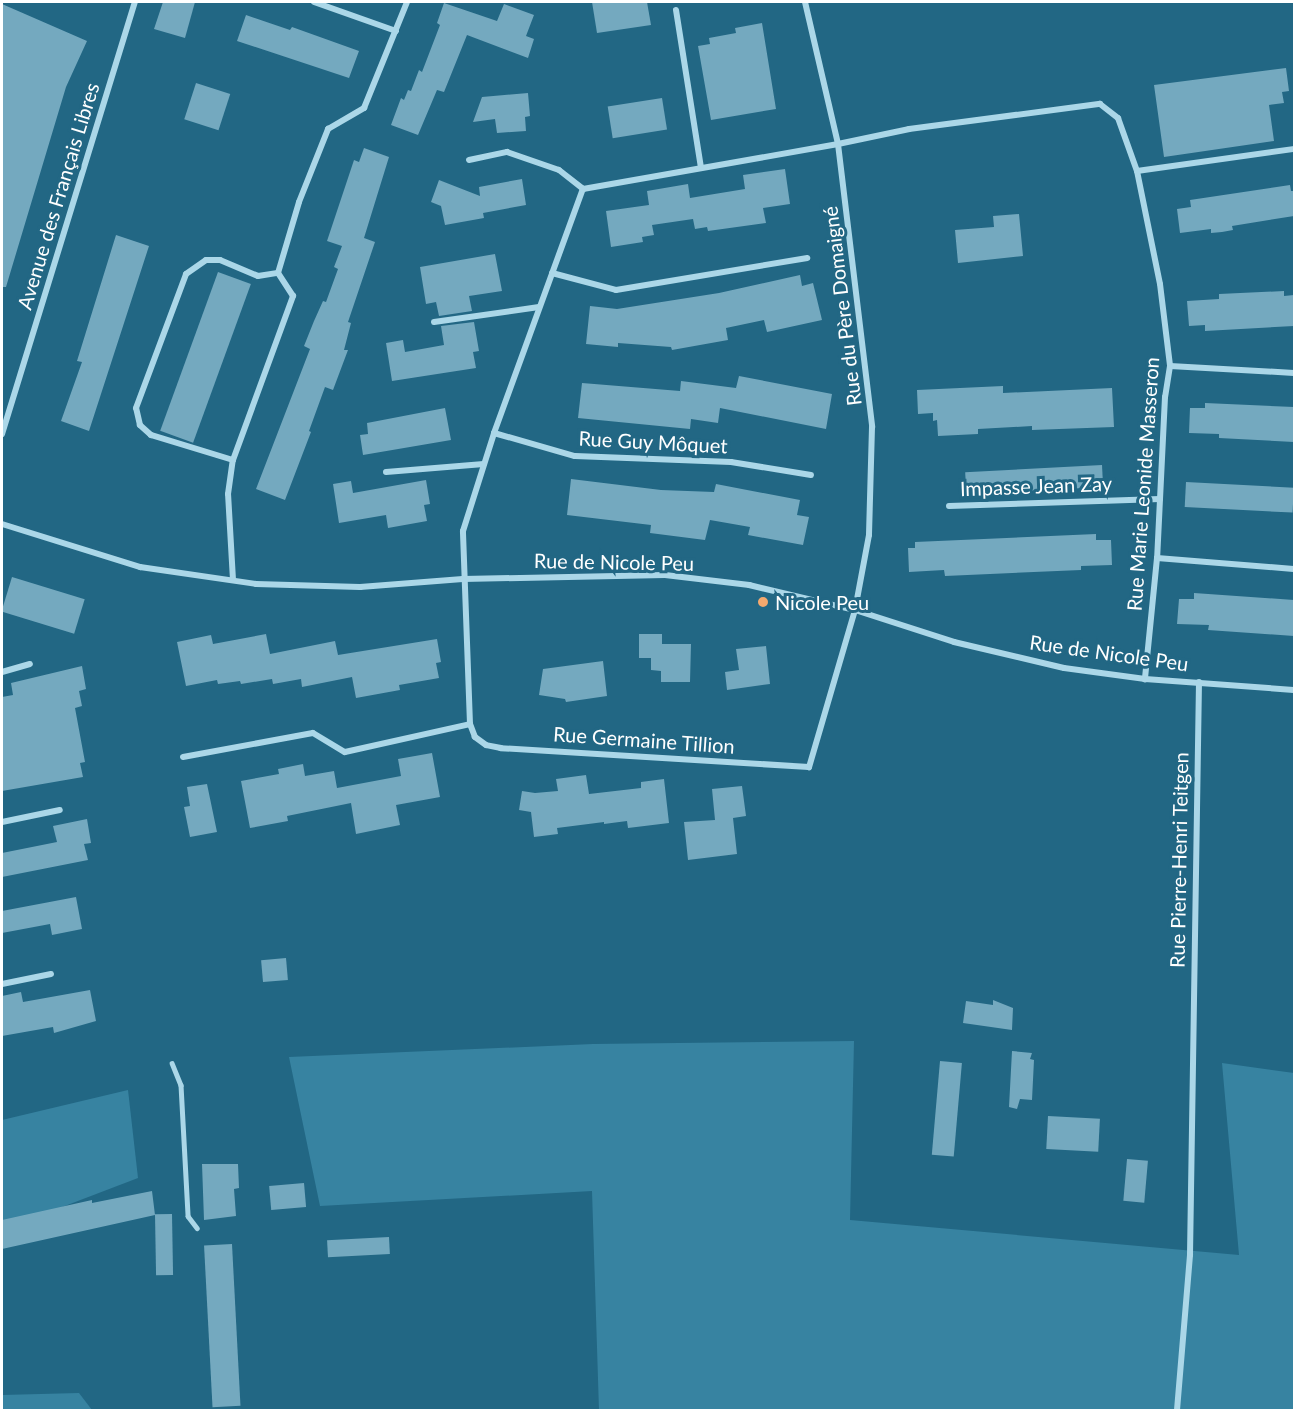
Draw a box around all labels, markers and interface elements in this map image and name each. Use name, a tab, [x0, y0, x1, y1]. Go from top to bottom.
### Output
street label: Avenue des Français Libres	[12, 80, 104, 312]
street label: Rue du Père Domaigné	[818, 205, 866, 407]
street label: Rue Marie Leonide Masseron	[1122, 356, 1164, 612]
street label: Rue Guy Môquet	[578, 426, 728, 458]
street label: Impasse Jean Zay	[959, 471, 1113, 501]
street label: Rue de Nicole Peu	[534, 549, 694, 575]
place label: Nicole Peu	[775, 590, 869, 614]
marker: Nicole Peu	[756, 595, 770, 609]
street label: Rue de Nicole Peu	[1028, 630, 1190, 676]
street label: Rue Germaine Tillion	[552, 722, 736, 758]
street label: Rue Pierre-Henri Teitgen	[1165, 752, 1193, 968]

